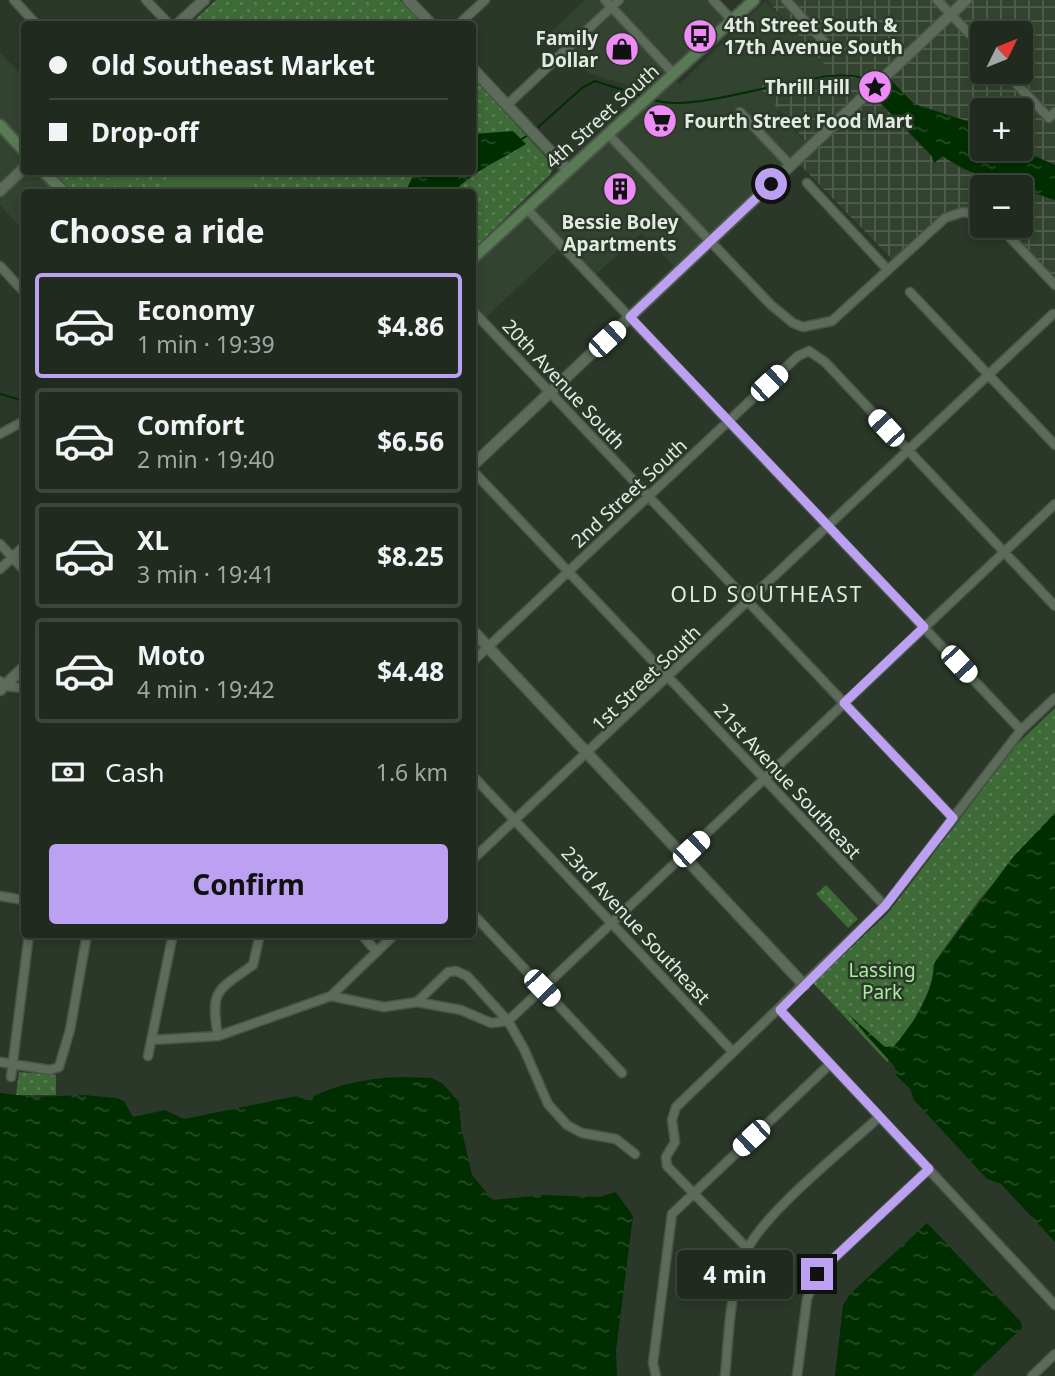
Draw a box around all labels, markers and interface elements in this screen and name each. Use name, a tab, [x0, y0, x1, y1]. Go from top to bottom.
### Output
place label: 4th Street South & 17th Avenue South	[724, 12, 903, 60]
bus stop icon: 4th Street South & 17th Avenue South	[681, 17, 719, 55]
north arrow	[970, 21, 1032, 84]
map controls	[970, 21, 1033, 238]
place label: Family Dollar	[535, 25, 599, 73]
shop icon: Family Dollar	[603, 30, 641, 68]
text: Old Southeast Market	[91, 47, 375, 83]
street label: 4th Street South	[540, 58, 664, 174]
place icon: Thrill Hill	[856, 68, 894, 106]
place label: Thrill Hill	[765, 74, 850, 100]
button: +	[970, 98, 1033, 161]
supermarket icon: Fourth Street Food Mart	[641, 102, 679, 140]
place label: Fourth Street Food Mart	[684, 108, 913, 134]
text: Drop-off	[91, 114, 198, 150]
route start	[755, 168, 787, 200]
building icon: Bessie Boley Apartments	[601, 170, 639, 208]
button: −	[970, 175, 1033, 238]
text: Choose a ride	[49, 209, 265, 252]
place label: Bessie Boley Apartments	[561, 209, 679, 257]
text: Economy	[137, 292, 255, 328]
icon: car	[53, 294, 116, 357]
text: $4.86	[377, 308, 444, 344]
street label: 20th Avenue South	[497, 313, 631, 455]
car	[585, 317, 630, 361]
text: 1 min · 19:39	[137, 328, 275, 360]
car	[747, 361, 792, 405]
car	[864, 405, 909, 451]
text: Comfort	[137, 407, 245, 443]
icon: car	[53, 409, 116, 472]
text: $6.56	[377, 423, 444, 459]
street label: 2nd Street South	[565, 433, 693, 553]
text: 2 min · 19:40	[137, 443, 275, 475]
text: XL	[137, 522, 169, 558]
icon: car	[53, 524, 116, 587]
text: $8.25	[377, 538, 444, 574]
text: 3 min · 19:41	[137, 558, 275, 590]
district label: OLD SOUTHEAST	[670, 580, 864, 608]
street label: 1st Street South	[586, 619, 706, 737]
text: Moto	[137, 637, 205, 673]
icon: car	[53, 639, 116, 702]
car	[937, 641, 982, 687]
text: $4.48	[377, 653, 444, 689]
text: 4 min · 19:42	[137, 673, 275, 705]
street label: 21st Avenue Southeast	[709, 698, 867, 865]
icon: cash	[49, 753, 87, 791]
text: Cash	[105, 754, 165, 790]
text: 1.6 km	[376, 756, 448, 788]
car	[669, 827, 714, 871]
street label: 23rd Avenue Southeast	[556, 840, 716, 1010]
button: Confirm	[49, 844, 448, 924]
park label: Lassing Park	[848, 957, 916, 1005]
car	[520, 966, 565, 1010]
car	[729, 1116, 774, 1160]
callout: 4 min	[677, 1250, 792, 1298]
text: 4 min	[703, 1258, 767, 1290]
route end	[801, 1258, 833, 1290]

